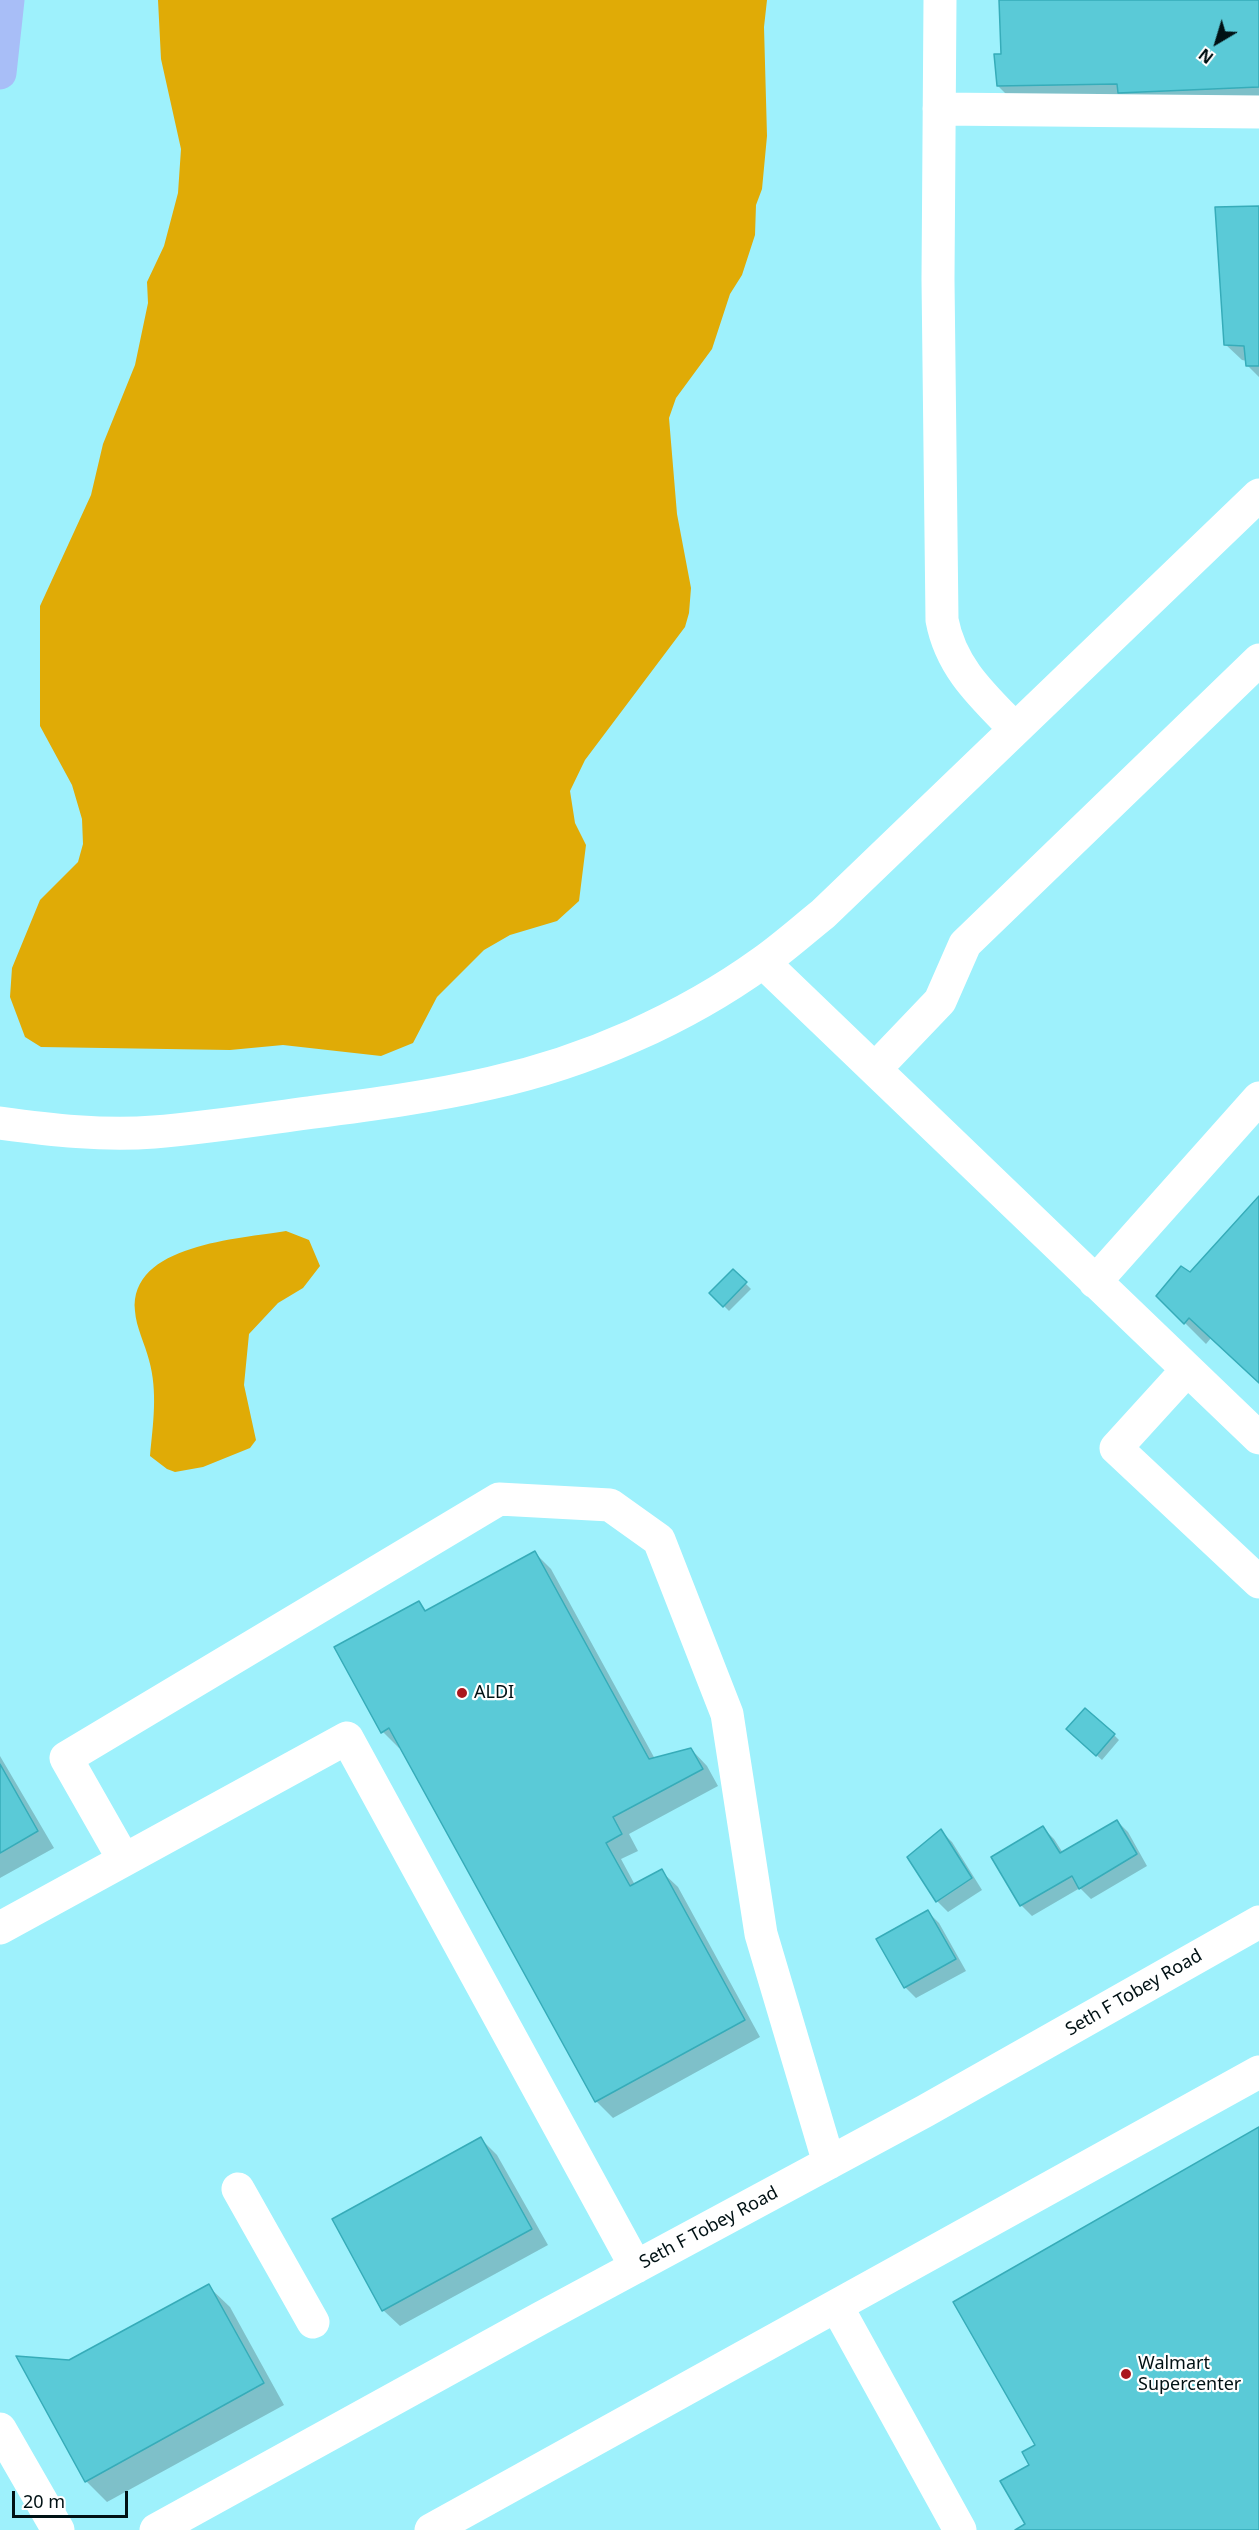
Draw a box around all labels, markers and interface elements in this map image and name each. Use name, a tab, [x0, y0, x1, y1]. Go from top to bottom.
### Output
north arrow	[1187, 12, 1247, 72]
text: N	[1194, 44, 1218, 69]
place label: ALDI	[474, 1682, 514, 1704]
marker: ALDI	[455, 1686, 469, 1700]
street label: Seth F Tobey Road	[1062, 1945, 1206, 2041]
street label: Seth F Tobey Road	[636, 2182, 782, 2274]
place label: Walmart Supercenter	[1138, 2353, 1241, 2396]
marker: Walmart Supercenter	[1119, 2367, 1133, 2381]
scale bar	[15, 2479, 130, 2517]
text: 20 m	[23, 2489, 65, 2513]

